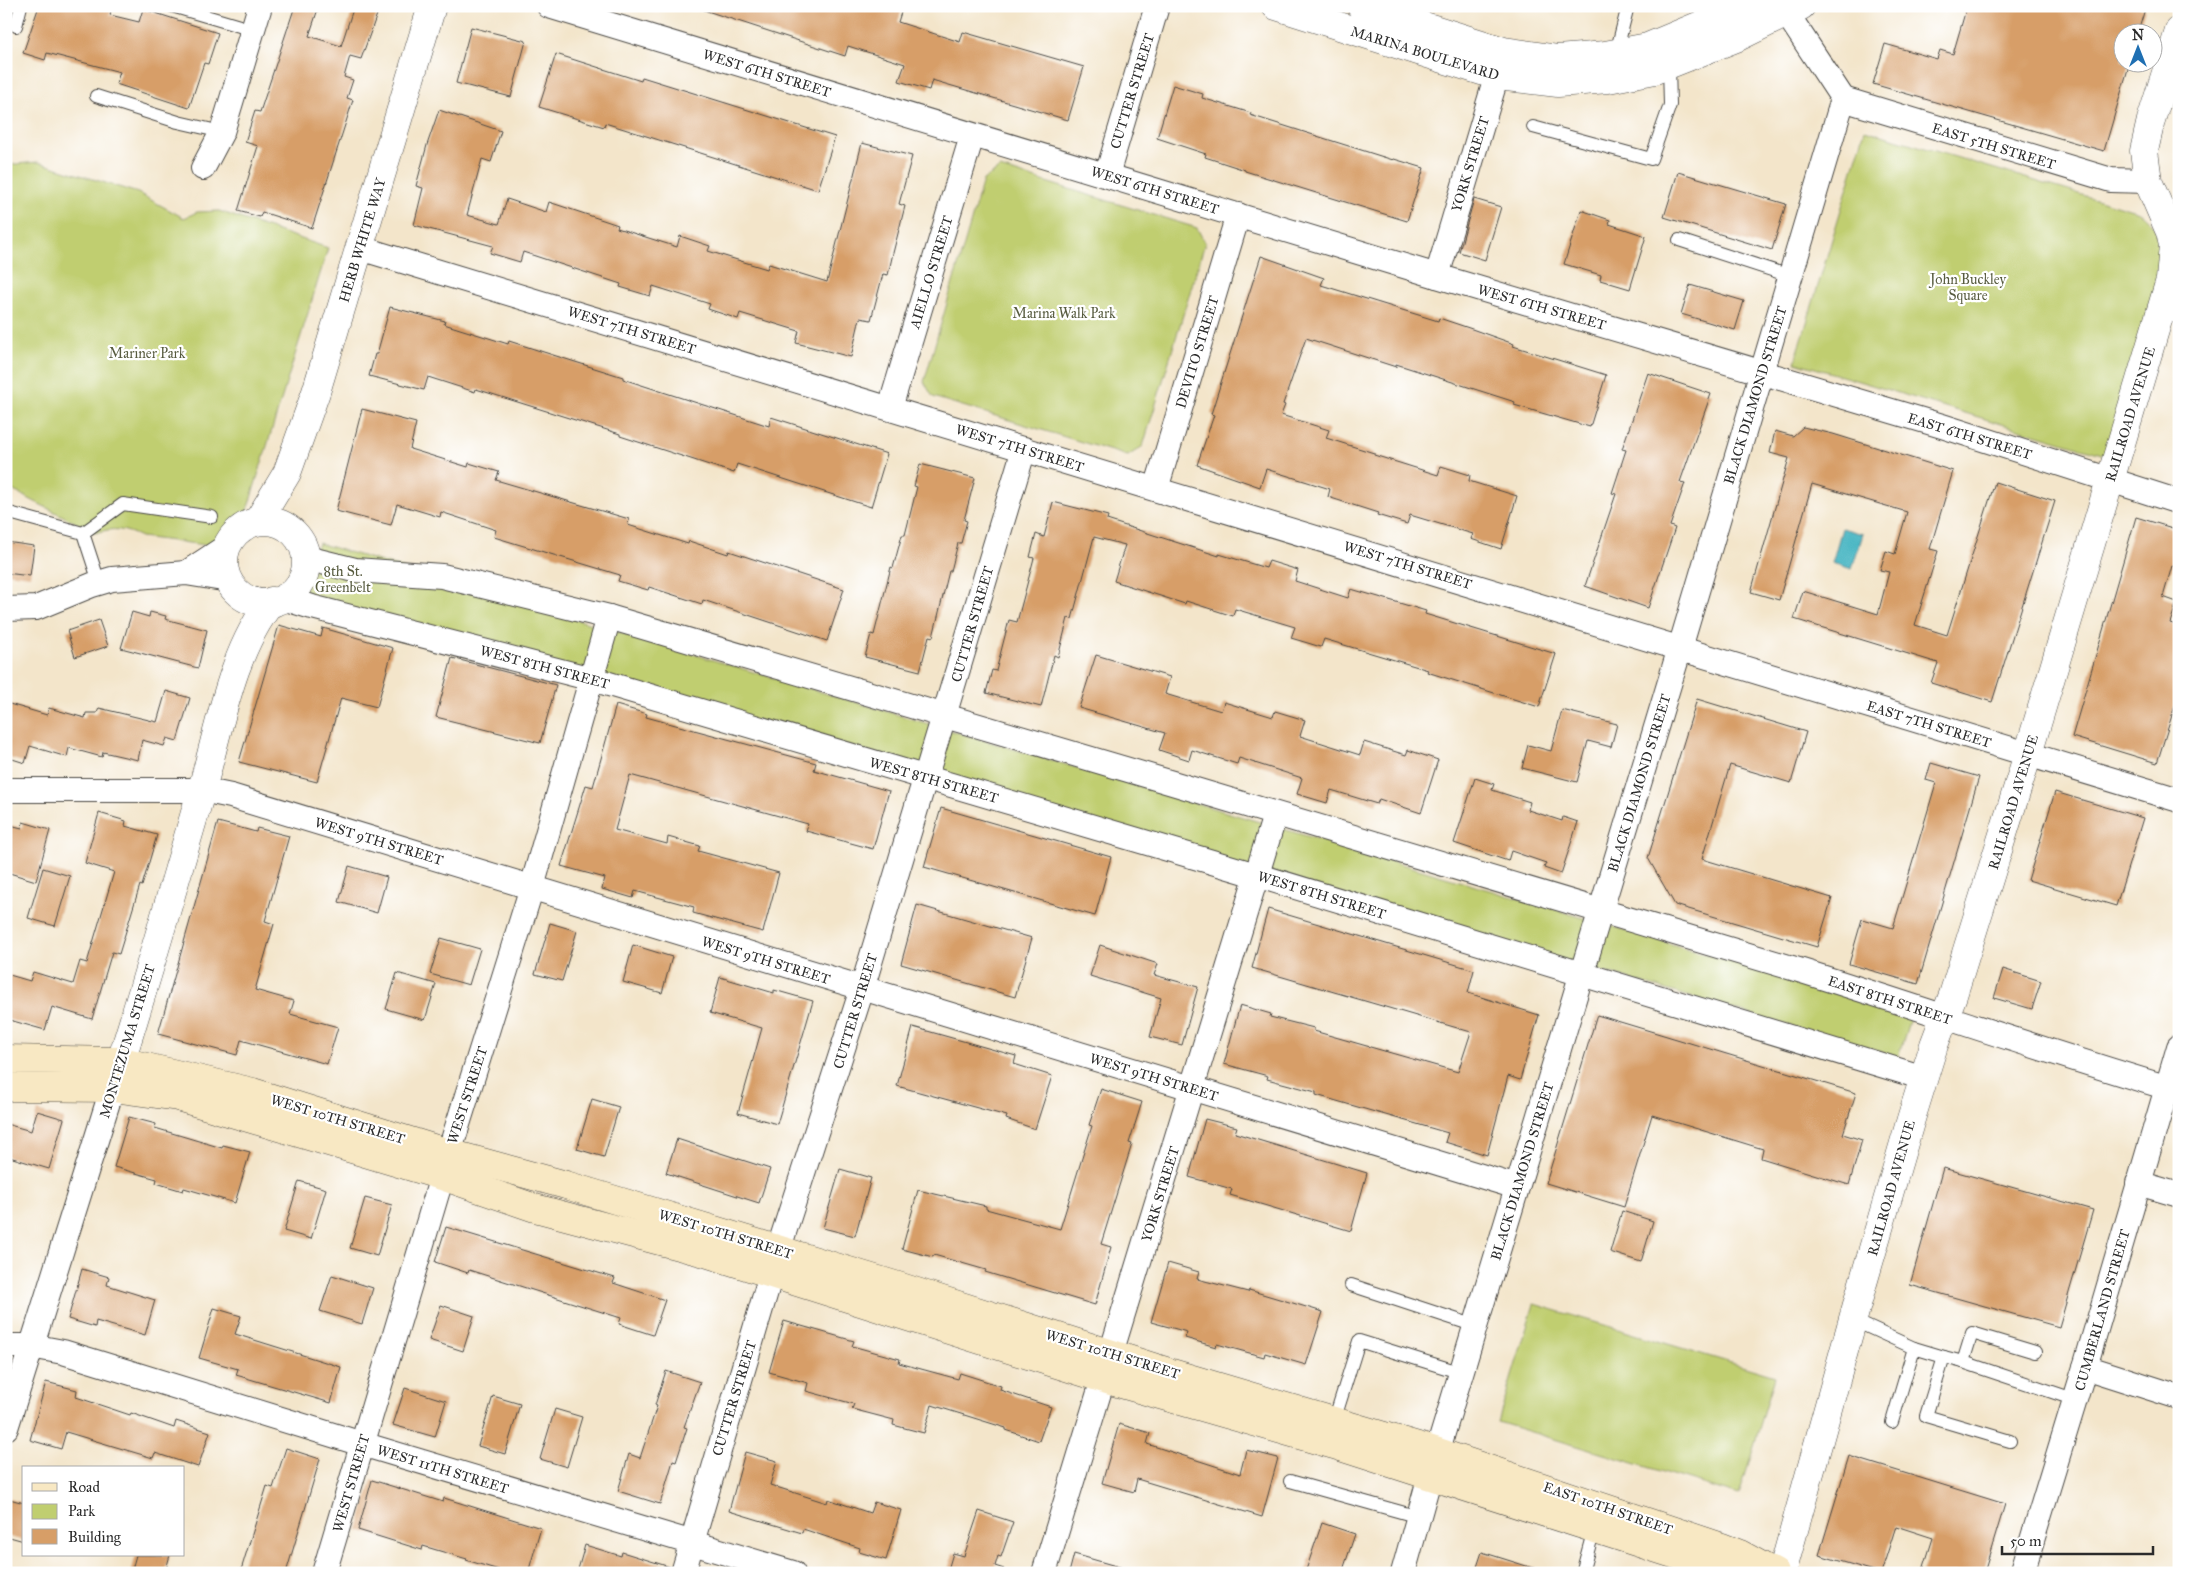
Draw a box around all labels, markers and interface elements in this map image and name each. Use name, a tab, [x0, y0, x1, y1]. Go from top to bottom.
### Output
north arrow	[2112, 22, 2162, 72]
street label: MARINA BOULEVARD	[1349, 23, 1501, 84]
text: N	[2132, 27, 2144, 44]
street label: CUTTER STREET	[1107, 31, 1158, 151]
street label: WEST 6TH STREET	[701, 46, 833, 101]
street label: YORK STREET	[1448, 114, 1493, 214]
street label: EAST 5TH STREET	[1930, 120, 2058, 174]
street label: WEST 6TH STREET	[1089, 163, 1221, 218]
street label: HERB WHITE WAY	[335, 175, 390, 304]
street label: AIELLO STREET	[906, 213, 957, 332]
park label: John Buckley Square	[1928, 271, 2006, 305]
street label: WEST 6TH STREET	[1476, 281, 1609, 334]
street label: DEVITO STREET	[1172, 293, 1223, 411]
street label: WEST 7TH STREET	[566, 303, 698, 358]
street label: BLACK DIAMOND STREET	[1720, 304, 1791, 486]
park label: Marina Walk Park	[1012, 305, 1116, 322]
park label: Mariner Park	[109, 345, 186, 362]
street label: RAILROAD AVENUE	[2102, 345, 2159, 484]
street label: EAST 6TH STREET	[1906, 409, 2034, 464]
street label: WEST 7TH STREET	[954, 421, 1086, 476]
street label: WEST 7TH STREET	[1342, 538, 1474, 593]
park label: 8th St. Greenbelt	[315, 563, 371, 596]
street label: CUTTER STREET	[948, 564, 997, 684]
street label: WEST 8TH STREET	[478, 642, 612, 693]
street label: BLACK DIAMOND STREET	[1604, 692, 1675, 874]
street label: EAST 7TH STREET	[1864, 697, 1994, 752]
street label: RAILROAD AVENUE	[1985, 733, 2042, 872]
street label: WEST 8TH STREET	[867, 754, 1001, 807]
street label: WEST 9TH STREET	[313, 814, 445, 869]
street label: WEST 8TH STREET	[1256, 868, 1388, 923]
street label: WEST 9TH STREET	[700, 933, 832, 988]
street label: CUTTER STREET	[830, 951, 881, 1071]
street label: MONTEZUMA STREET	[96, 962, 159, 1120]
street label: EAST 8TH STREET	[1826, 972, 1954, 1029]
street label: WEST STREET	[444, 1044, 491, 1146]
street label: WEST 9TH STREET	[1088, 1050, 1220, 1105]
street label: BLACK DIAMOND STREET	[1487, 1080, 1558, 1262]
street label: WEST 10TH STREET	[269, 1091, 407, 1148]
street label: RAILROAD AVENUE	[1864, 1118, 1919, 1258]
street label: YORK STREET	[1138, 1144, 1183, 1244]
street label: WEST 10TH STREET	[657, 1206, 795, 1263]
street label: CUMBERLAND STREET	[2071, 1227, 2134, 1393]
street label: WEST 10TH STREET	[1044, 1326, 1182, 1383]
street label: CUTTER STREET	[709, 1338, 760, 1458]
street label: WEST STREET	[329, 1432, 374, 1534]
street label: WEST 11TH STREET	[375, 1441, 511, 1498]
legend	[22, 1466, 185, 1556]
text: Road	[68, 1478, 100, 1496]
street label: EAST 10TH STREET	[1541, 1478, 1675, 1539]
text: Park	[68, 1502, 95, 1520]
scale bar	[2002, 1524, 2154, 1556]
text: Building	[68, 1528, 122, 1546]
text: 50 m	[2010, 1532, 2042, 1550]

